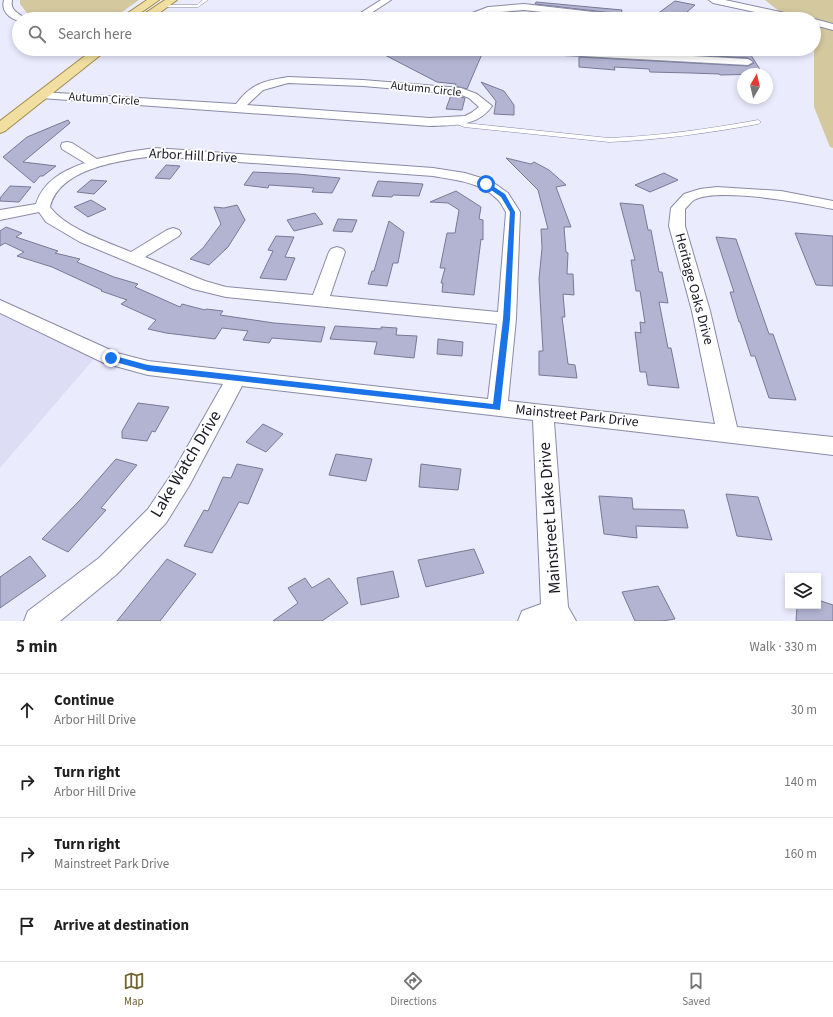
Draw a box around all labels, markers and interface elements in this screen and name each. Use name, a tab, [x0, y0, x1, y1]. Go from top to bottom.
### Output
search box	[12, 12, 821, 56]
icon: search	[26, 23, 48, 45]
text: Search here	[58, 24, 132, 45]
north arrow	[737, 68, 773, 104]
street label: Autumn Circle	[390, 77, 462, 101]
street label: Autumn Circle	[68, 88, 140, 110]
street label: Arbor Hill Drive	[148, 144, 238, 168]
route start	[477, 175, 495, 193]
street label: Heritage Oaks Drive	[669, 231, 719, 347]
route end	[102, 349, 120, 367]
street label: Mainstreet Park Drive	[514, 400, 640, 432]
street label: Lake Watch Drive	[145, 406, 227, 522]
street label: Mainstreet Lake Drive	[533, 441, 567, 595]
map controls	[785, 573, 821, 609]
button: layers	[785, 573, 821, 609]
text: 5 min	[16, 635, 57, 659]
text: Walk · 330 m	[749, 638, 817, 656]
text: Continue	[54, 690, 114, 711]
icon: ahead	[16, 699, 38, 721]
text: 30 m	[791, 701, 817, 719]
text: Arbor Hill Drive	[54, 711, 136, 729]
text: Turn right	[54, 762, 120, 783]
icon: right	[16, 771, 38, 793]
text: 140 m	[784, 773, 817, 791]
text: Arbor Hill Drive	[54, 783, 136, 801]
text: Turn right	[54, 834, 120, 855]
icon: right	[16, 843, 38, 865]
text: 160 m	[784, 845, 817, 863]
text: Mainstreet Park Drive	[54, 855, 169, 873]
icon: arrive	[16, 915, 38, 937]
text: Arrive at destination	[54, 915, 189, 936]
tab: Map	[123, 970, 145, 1009]
tab: Directions	[390, 970, 437, 1009]
tab: Saved	[682, 970, 710, 1009]

